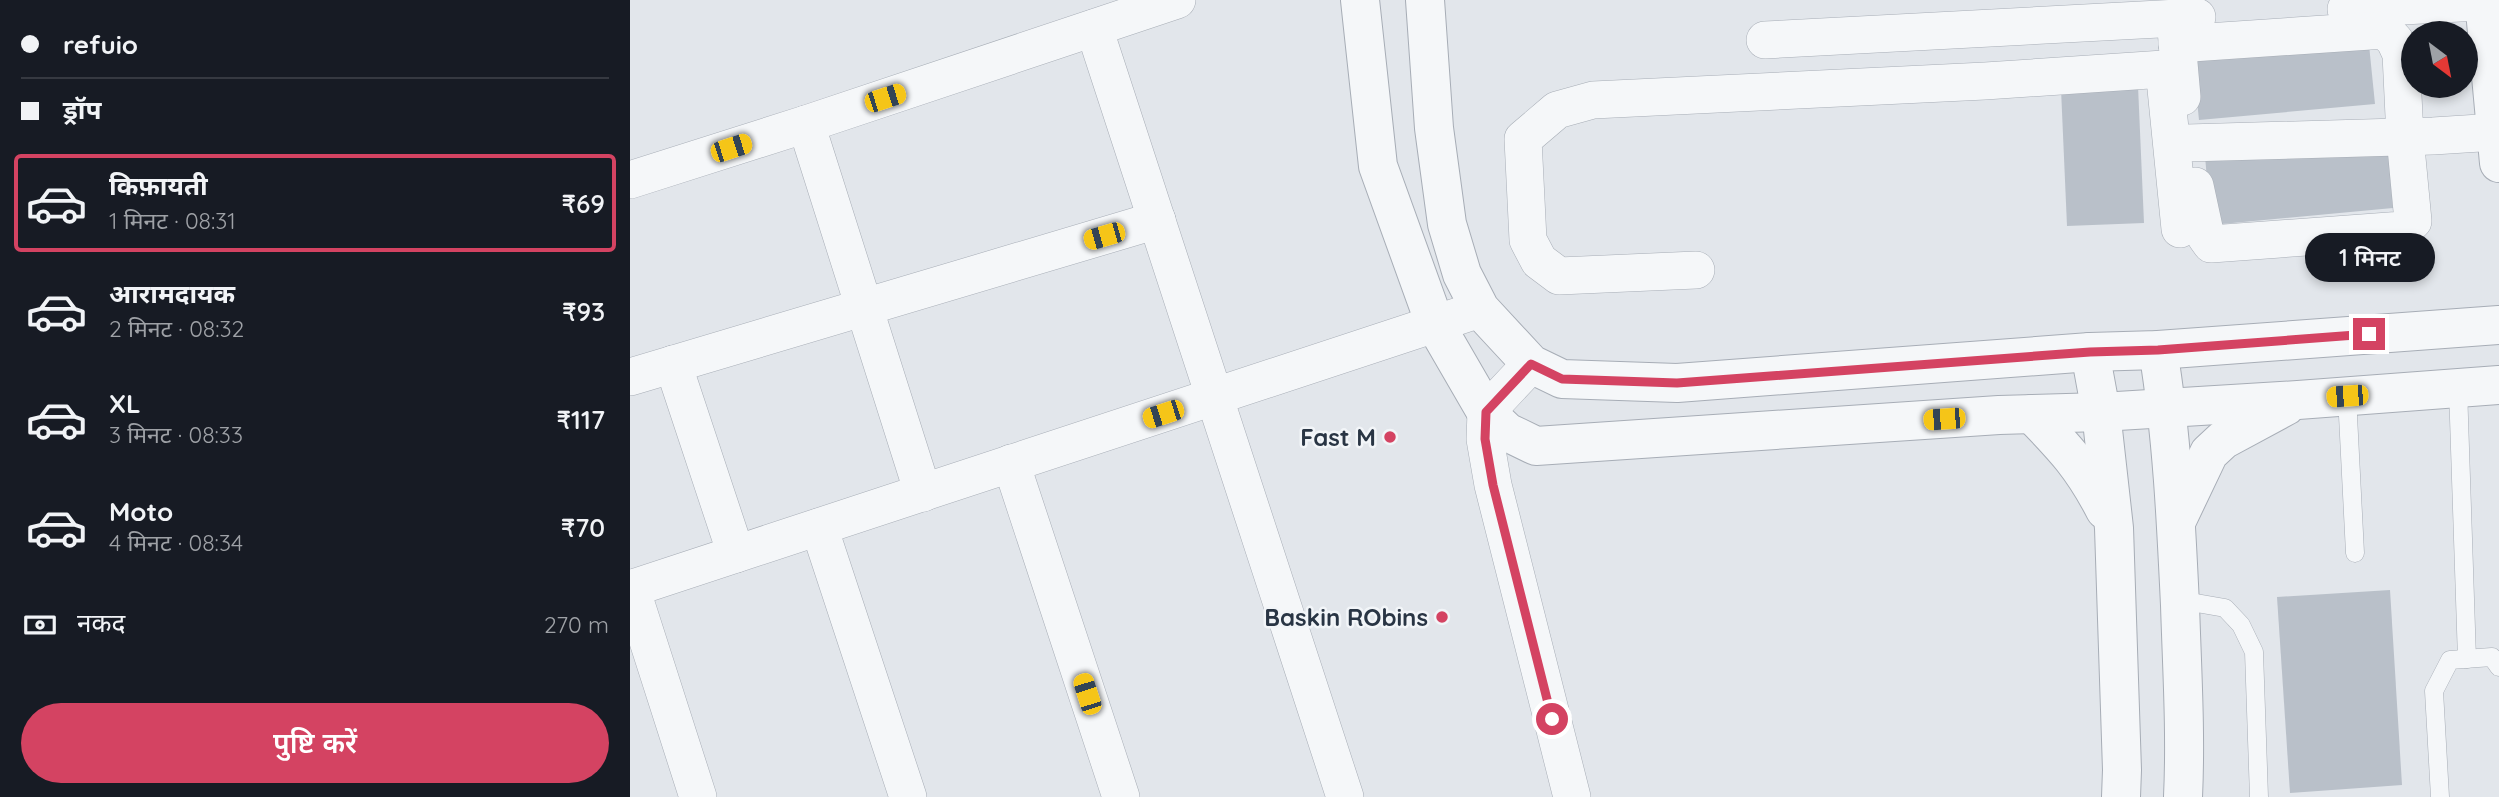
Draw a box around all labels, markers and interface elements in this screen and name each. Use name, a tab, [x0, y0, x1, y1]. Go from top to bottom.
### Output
north arrow	[2401, 21, 2478, 98]
map controls	[2401, 21, 2478, 98]
text: refuio	[63, 28, 138, 61]
car	[862, 82, 909, 114]
text: ड्रॉप	[63, 93, 101, 126]
car	[708, 132, 755, 164]
text: किफ़ायती	[109, 169, 208, 202]
icon: car	[25, 172, 88, 235]
text: ₹69	[562, 187, 605, 220]
text: 1 मिनट · 08:31	[109, 206, 236, 235]
car	[1081, 220, 1128, 252]
callout: 1 मिनट	[2304, 232, 2434, 282]
text: 1 मिनट	[2339, 243, 2401, 272]
text: आरामदायक	[109, 277, 235, 310]
icon: car	[25, 280, 88, 343]
text: ₹93	[562, 295, 605, 328]
text: 2 मिनट · 08:32	[109, 314, 244, 343]
route end	[2353, 318, 2385, 350]
car	[2326, 384, 2369, 408]
text: XL	[109, 387, 141, 420]
icon: car	[25, 388, 88, 451]
car	[1140, 398, 1187, 430]
text: ₹117	[557, 403, 605, 436]
car	[1923, 407, 1966, 431]
text: 3 मिनट · 08:33	[109, 420, 243, 449]
place label: Fast M	[1300, 422, 1376, 452]
marker: Fast M	[1382, 429, 1398, 445]
text: Moto	[109, 495, 173, 528]
icon: car	[25, 496, 88, 559]
text: ₹70	[561, 511, 605, 544]
text: 4 मिनट · 08:34	[109, 528, 243, 557]
place label: Baskin RObins	[1264, 602, 1428, 632]
icon: cash	[21, 606, 59, 644]
text: नकद	[77, 606, 125, 639]
marker: Baskin RObins	[1434, 609, 1450, 625]
text: 270 m	[544, 610, 609, 639]
car	[1071, 671, 1104, 717]
button: पुष्टि करें	[21, 703, 609, 783]
route start	[1536, 703, 1568, 735]

